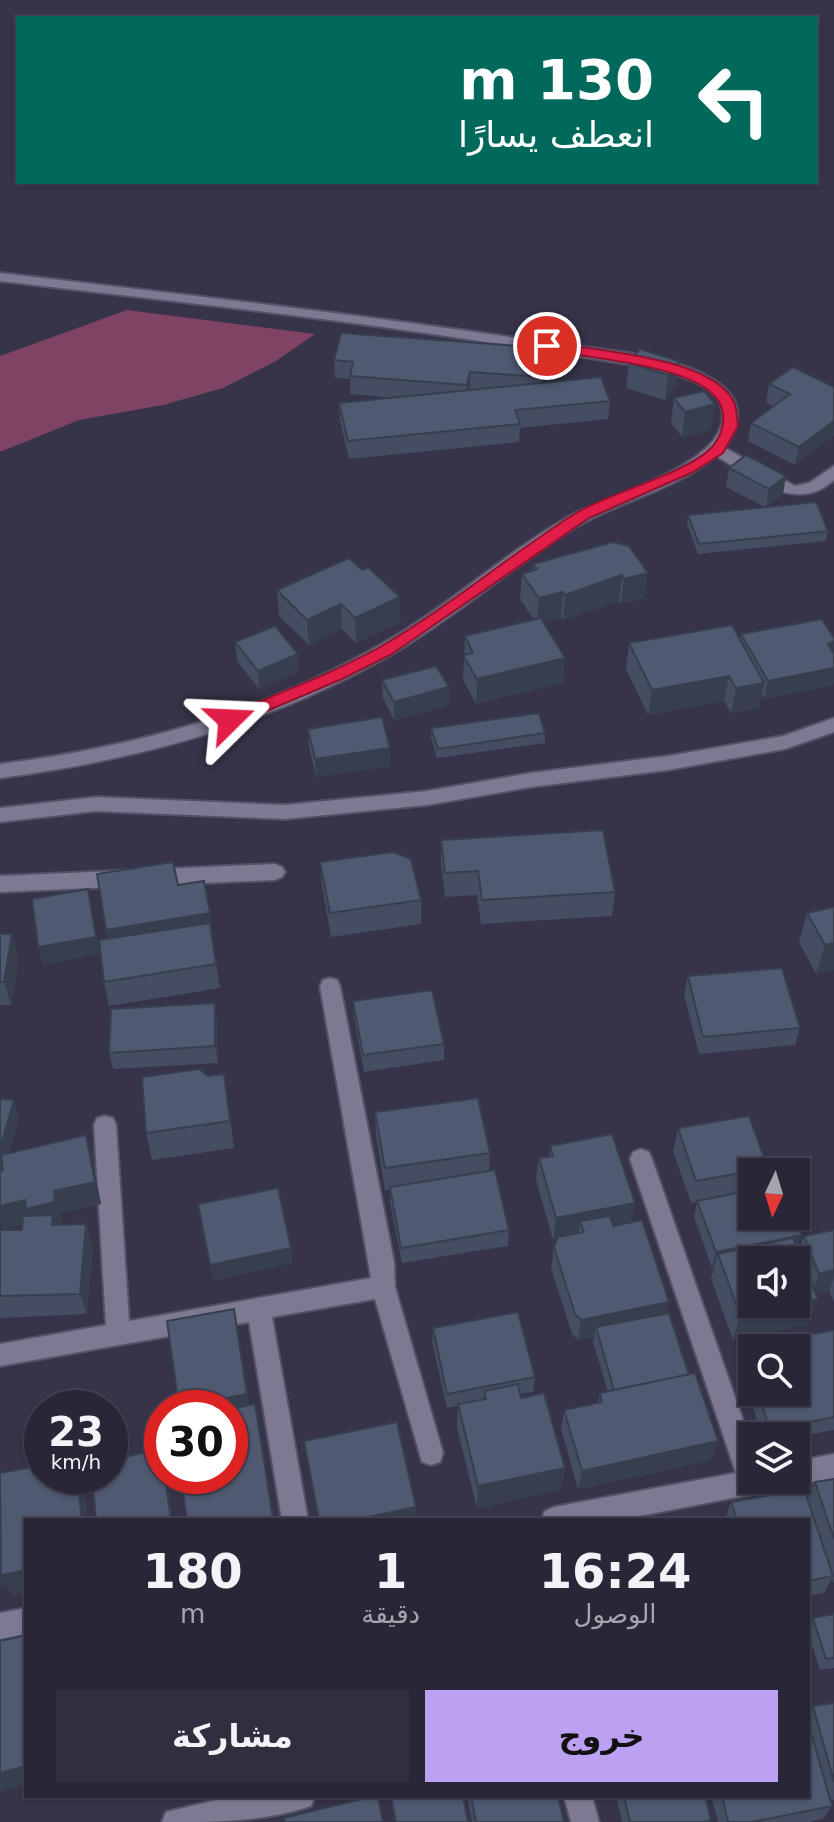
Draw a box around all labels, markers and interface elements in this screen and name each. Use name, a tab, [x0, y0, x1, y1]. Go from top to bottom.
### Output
text: 130 m	[459, 47, 654, 112]
icon: left	[682, 48, 786, 152]
text: انعطف يسارًا	[458, 114, 654, 155]
pin	[513, 312, 581, 380]
icon: arrive	[525, 324, 569, 368]
position arrow	[188, 678, 272, 762]
north arrow	[738, 1158, 810, 1230]
map controls	[738, 1158, 810, 1494]
button: sound	[738, 1246, 810, 1318]
button: search	[738, 1334, 810, 1406]
speed limit sign: 30	[144, 1390, 248, 1494]
text: 23	[48, 1409, 104, 1455]
button: layers	[738, 1422, 810, 1494]
text: km/h	[51, 1450, 101, 1474]
text: 180	[143, 1543, 243, 1599]
text: 1	[374, 1543, 407, 1599]
text: 16:24	[539, 1543, 692, 1599]
text: m	[180, 1599, 205, 1629]
text: دقيقة	[361, 1599, 420, 1629]
text: الوصول	[574, 1599, 657, 1629]
button: مشاركة	[56, 1690, 409, 1782]
button: خروج	[425, 1690, 778, 1782]

